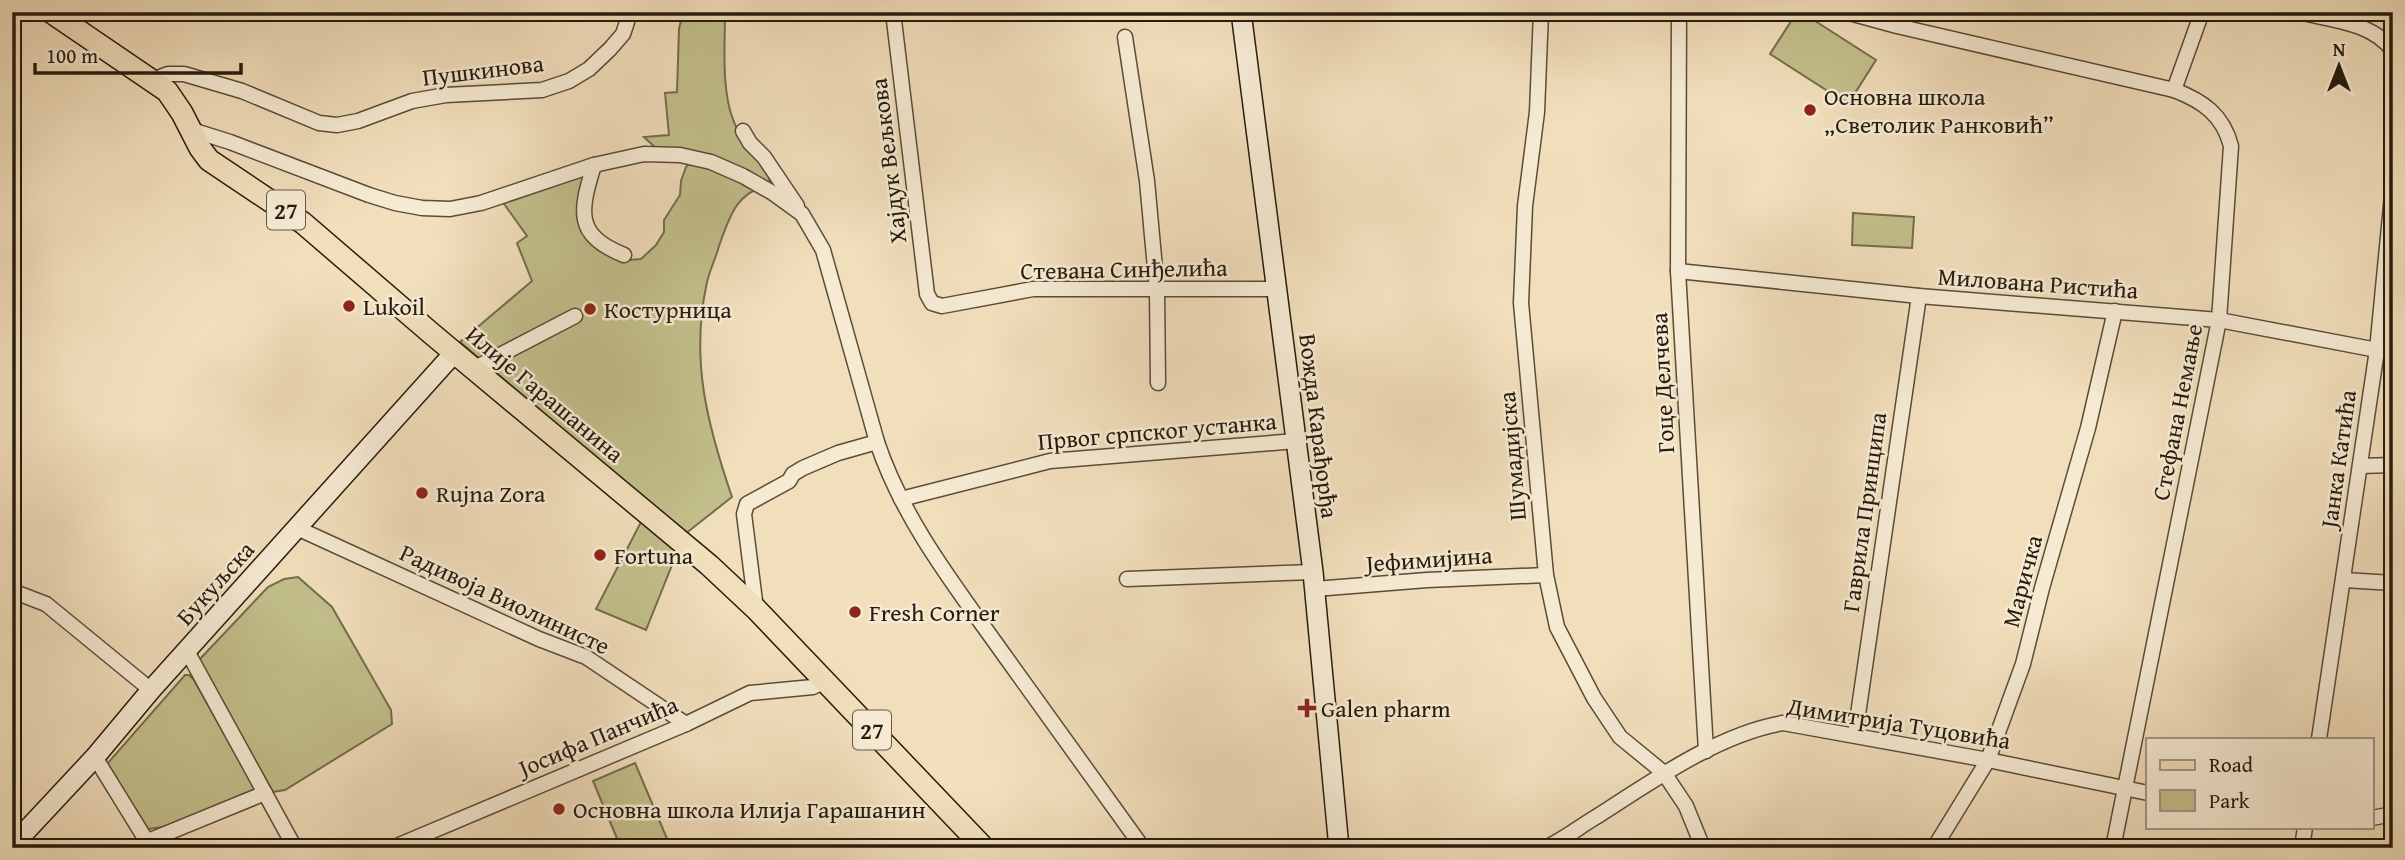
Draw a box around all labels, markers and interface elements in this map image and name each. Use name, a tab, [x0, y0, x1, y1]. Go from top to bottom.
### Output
scale bar	[35, 32, 242, 76]
north arrow	[2304, 32, 2374, 102]
text: N	[2333, 35, 2346, 63]
text: 100 m	[46, 40, 98, 71]
street label: Пушкинова	[420, 45, 546, 95]
street label: Хајдук Вељкова	[860, 76, 916, 246]
place label: Основна школа „Светолик Ранковић”	[1824, 79, 2054, 142]
marker: Основна школа „Светолик Ранковић”	[1802, 102, 1818, 118]
road number: 27	[267, 190, 305, 230]
street label: Стевана Синђелића	[1020, 250, 1228, 288]
street label: Милована Ристића	[1937, 259, 2140, 308]
place label: Lukoil	[363, 289, 425, 324]
place label: Костурница	[604, 292, 732, 327]
marker: Lukoil	[341, 298, 357, 314]
marker: Костурница	[582, 301, 598, 317]
street label: Гоце Делчева	[1641, 311, 1683, 454]
street label: Илије Гарашанина	[458, 317, 632, 471]
street label: Стефана Немање	[2143, 321, 2211, 503]
street label: Вожда Карађорђа	[1290, 332, 1348, 521]
street label: Јанка Катића	[2311, 387, 2365, 533]
street label: Шумадијска	[1489, 390, 1535, 522]
street label: Првог српског устанка	[1036, 403, 1278, 459]
street label: Гаврила Принципа	[1833, 409, 1895, 614]
place label: Rujna Zora	[436, 476, 546, 511]
marker: Rujna Zora	[414, 485, 430, 501]
street label: Маричка	[1993, 530, 2051, 631]
street label: Букуљска	[168, 533, 263, 633]
street label: Радивоја Виолинисте	[394, 535, 616, 663]
street label: Јефимијина	[1362, 537, 1494, 581]
place label: Fortuna	[614, 538, 694, 573]
marker: Fortuna	[592, 547, 608, 563]
place label: Fresh Corner	[869, 595, 1000, 630]
marker: Fresh Corner	[847, 604, 863, 620]
street label: Јосифа Панчића	[510, 686, 684, 787]
street label: Димитрија Туцовића	[1784, 688, 2014, 758]
place label: Galen pharm	[1321, 691, 1451, 726]
marker: Galen pharm	[1299, 700, 1315, 716]
road number: 27	[853, 710, 891, 750]
legend	[2146, 738, 2374, 828]
text: Road	[2209, 749, 2254, 780]
text: Park	[2209, 785, 2250, 816]
place label: Основна школа Илија Гарашанин	[573, 792, 926, 827]
marker: Основна школа Илија Гарашанин	[551, 801, 567, 817]

